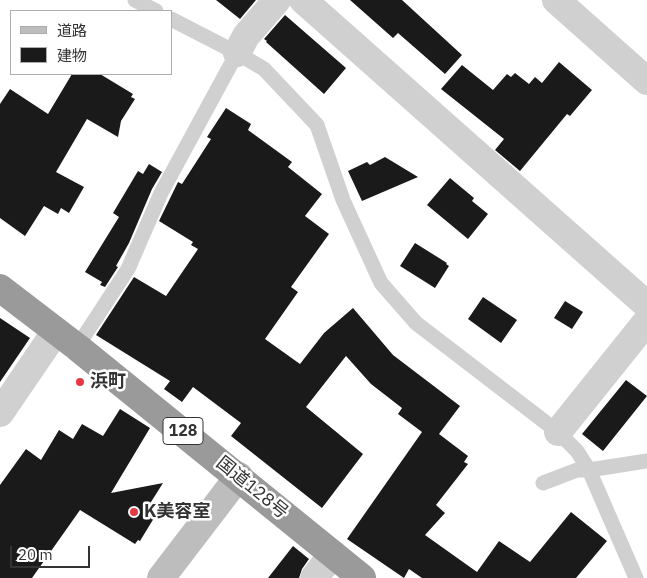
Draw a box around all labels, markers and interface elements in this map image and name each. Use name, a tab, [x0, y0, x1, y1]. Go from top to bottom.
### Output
legend	[10, 10, 172, 75]
text: 道路	[57, 21, 87, 40]
text: 建物	[57, 46, 87, 65]
place label: 浜町	[90, 371, 126, 393]
marker: 浜町	[74, 376, 86, 388]
road number: 128	[163, 418, 203, 444]
street label: 国道128号	[212, 452, 292, 524]
place label: K美容室	[144, 501, 211, 523]
marker: K美容室	[128, 506, 140, 518]
scale bar	[12, 536, 92, 568]
text: 20 m	[18, 545, 53, 564]

